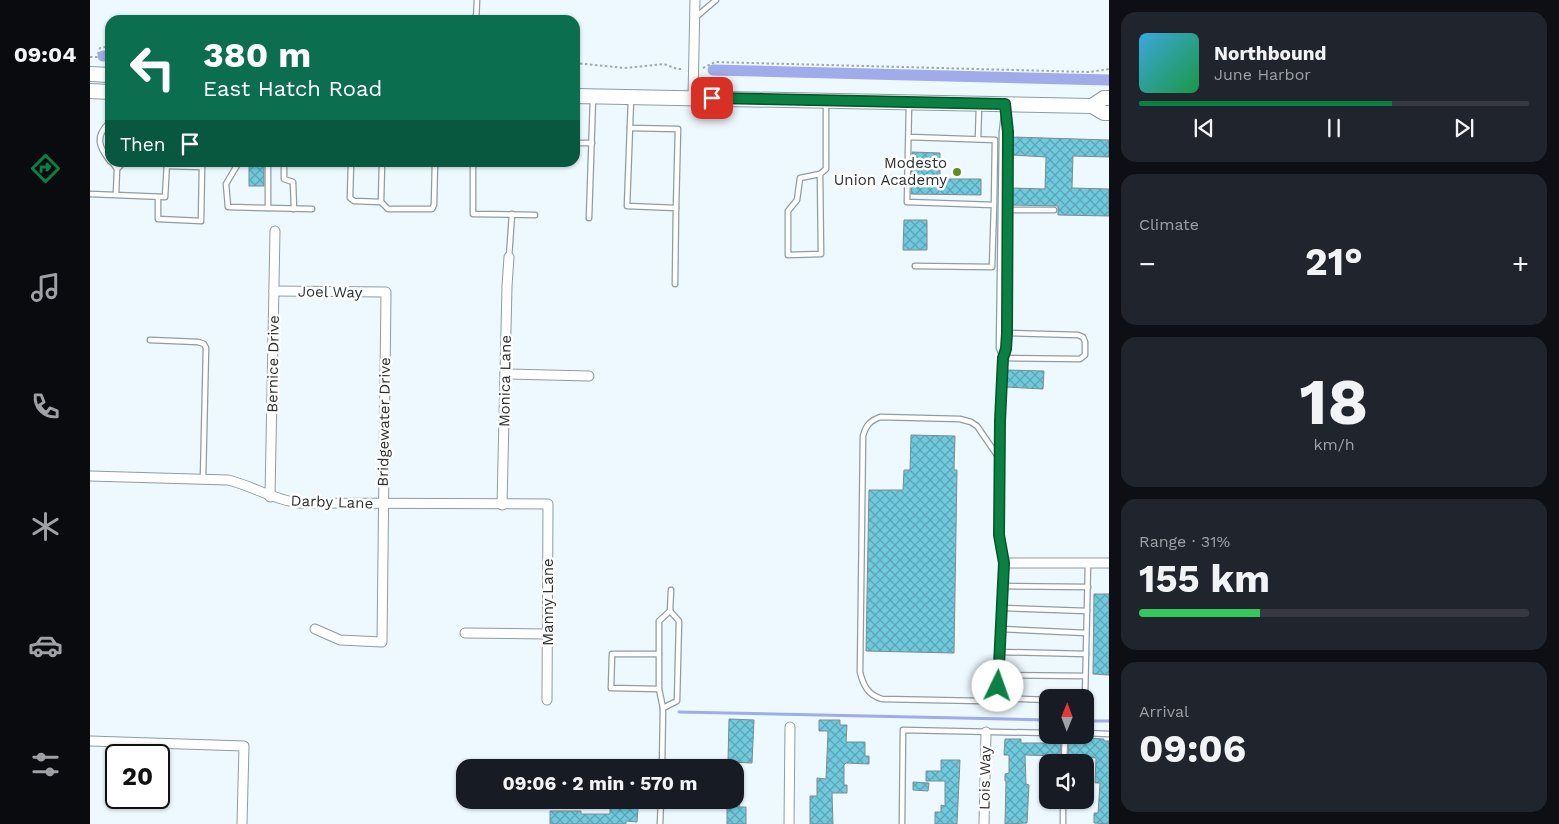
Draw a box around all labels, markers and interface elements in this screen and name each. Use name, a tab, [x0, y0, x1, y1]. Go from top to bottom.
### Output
text: 380 m	[203, 34, 311, 76]
icon: left	[120, 35, 185, 100]
text: 09:04	[14, 42, 76, 67]
text: Northbound	[1214, 42, 1326, 65]
text: June Harbor	[1214, 65, 1311, 84]
text: East Hatch Road	[203, 76, 382, 101]
pin	[691, 77, 733, 119]
icon: arrive	[698, 84, 726, 112]
icon: previous	[1190, 114, 1218, 142]
icon: pause	[1320, 114, 1348, 142]
icon: next	[1450, 114, 1478, 142]
icon: arrive	[176, 130, 204, 158]
text: Then	[120, 133, 166, 156]
icon: directions	[28, 151, 63, 186]
place label: Modesto Union Academy	[834, 154, 947, 189]
marker: Modesto Union Academy	[951, 166, 963, 178]
text: Climate	[1139, 215, 1199, 234]
text: 21°	[1305, 240, 1363, 284]
text: −	[1139, 247, 1156, 280]
text: +	[1512, 247, 1529, 280]
icon: music	[28, 270, 63, 305]
street label: Joel Way	[298, 282, 363, 302]
street label: Bernice Drive	[263, 315, 283, 413]
street label: Monica Lane	[495, 335, 515, 427]
street label: Bridgewater Drive	[374, 357, 394, 487]
text: 18	[1300, 364, 1368, 440]
icon: phone	[28, 389, 63, 424]
text: km/h	[1313, 435, 1355, 454]
street label: Darby Lane	[290, 492, 374, 512]
icon: climate	[28, 509, 63, 544]
text: Range · 31%	[1139, 532, 1230, 551]
text: 155 km	[1139, 557, 1270, 601]
street label: Manny Lane	[539, 558, 557, 646]
icon: car	[28, 628, 63, 663]
position arrow	[971, 659, 1023, 711]
north arrow	[1039, 689, 1094, 744]
map controls	[1039, 689, 1094, 809]
text: Arrival	[1139, 702, 1189, 721]
text: 09:06	[1139, 727, 1246, 771]
speed limit sign: 20	[105, 744, 170, 809]
street label: Lois Way	[975, 746, 995, 810]
icon: filters	[28, 747, 63, 782]
button: sound	[1039, 754, 1094, 809]
text: 09:06 · 2 min · 570 m	[503, 772, 697, 795]

